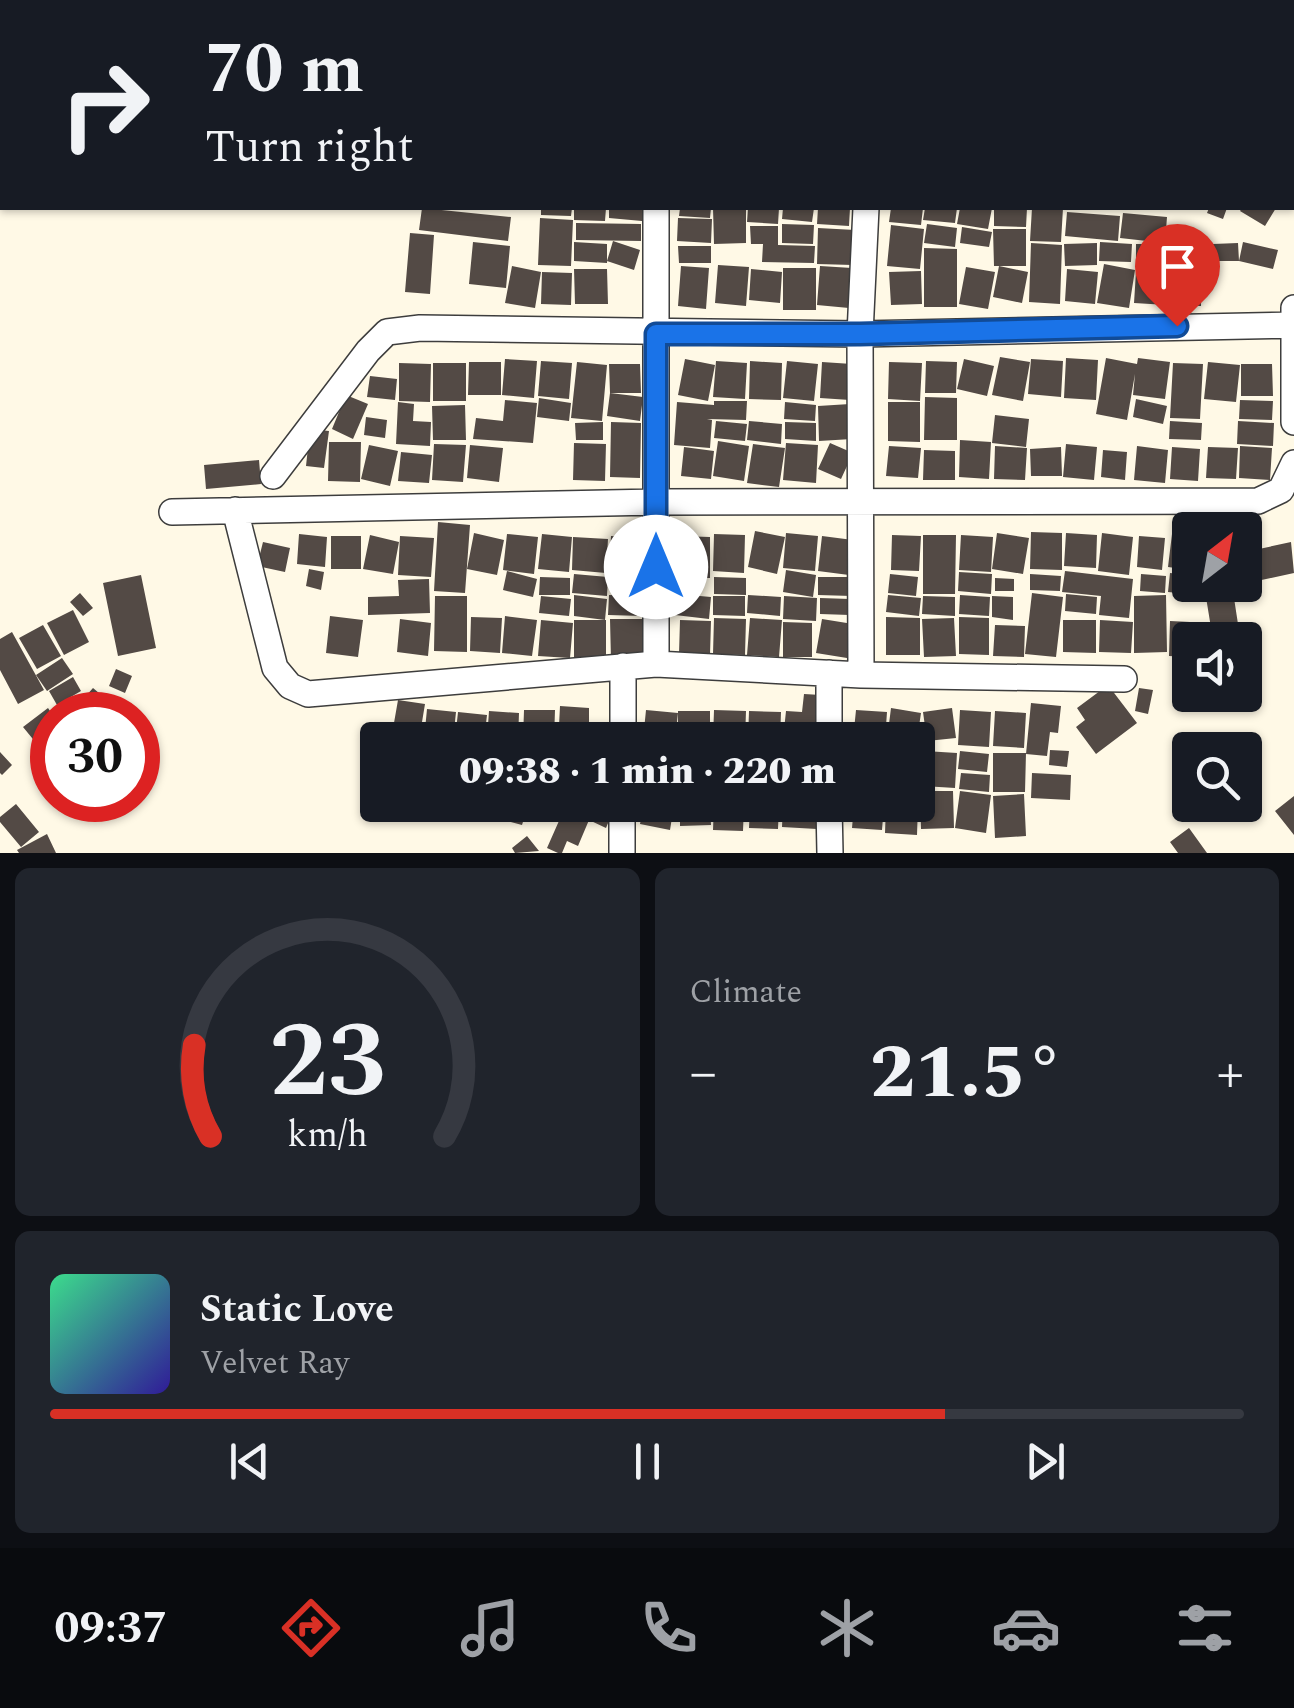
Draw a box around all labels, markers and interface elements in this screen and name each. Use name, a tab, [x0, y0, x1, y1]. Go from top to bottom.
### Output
text: 70 m	[205, 17, 364, 123]
icon: right	[40, 40, 170, 170]
text: Turn right	[205, 113, 414, 182]
pin	[1135, 224, 1220, 327]
icon: arrive	[1150, 239, 1205, 294]
north arrow	[1172, 512, 1262, 602]
map controls	[1172, 512, 1262, 822]
position arrow	[604, 515, 708, 619]
button: sound	[1172, 622, 1262, 712]
speed limit sign: 30	[30, 692, 160, 822]
button: search	[1172, 732, 1262, 822]
text: 09:38 · 1 min · 220 m	[459, 743, 836, 801]
text: Climate	[690, 968, 802, 1017]
text: 23	[269, 984, 386, 1142]
text: 21.5°	[870, 1017, 1064, 1131]
text: −	[690, 1032, 717, 1115]
text: +	[1216, 1032, 1244, 1115]
text: km/h	[287, 1108, 367, 1163]
text: Static Love	[200, 1281, 394, 1339]
text: Velvet Ray	[200, 1339, 349, 1388]
icon: previous	[222, 1434, 277, 1489]
icon: pause	[620, 1434, 675, 1489]
icon: next	[1018, 1434, 1073, 1489]
icon: directions	[276, 1593, 346, 1663]
icon: music	[455, 1593, 525, 1663]
icon: phone	[634, 1593, 704, 1663]
icon: climate	[812, 1593, 882, 1663]
icon: car	[991, 1593, 1061, 1663]
icon: filters	[1170, 1593, 1240, 1663]
text: 09:37	[54, 1594, 167, 1663]

